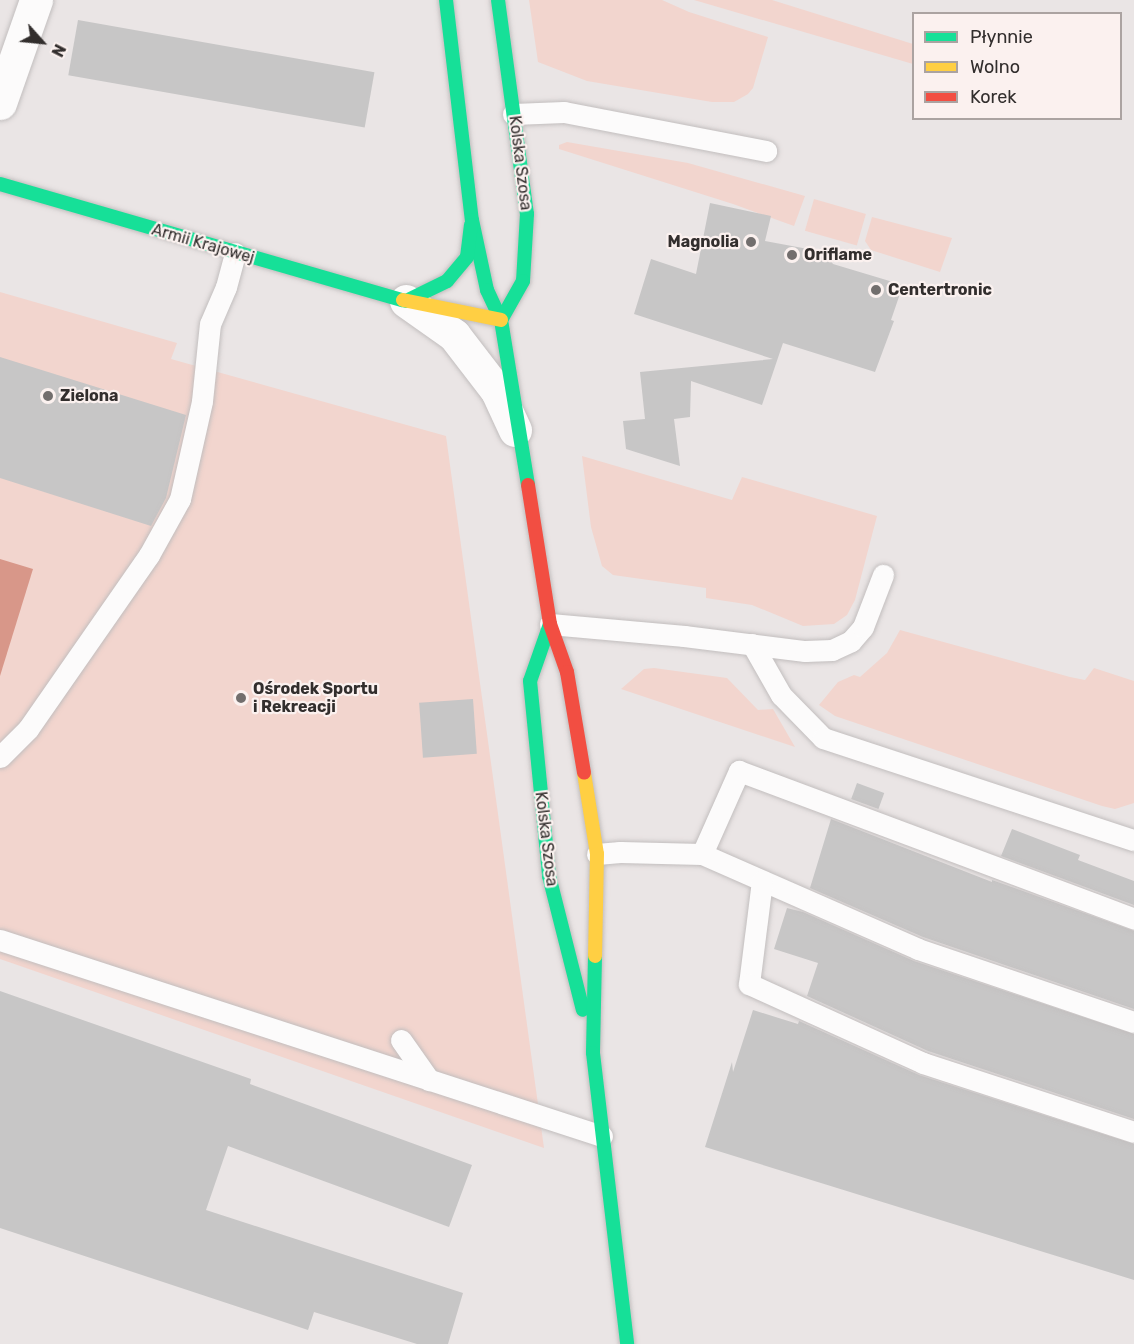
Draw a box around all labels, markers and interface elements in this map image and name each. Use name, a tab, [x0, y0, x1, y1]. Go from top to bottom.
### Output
north arrow	[12, 12, 72, 72]
legend	[912, 12, 1122, 120]
text: Płynnie	[970, 26, 1033, 48]
text: N	[47, 41, 70, 60]
text: Wolno	[970, 56, 1020, 78]
text: Korek	[970, 86, 1017, 108]
street label: Kolska Szosa	[505, 114, 535, 212]
street label: Armii Krajowej	[149, 220, 257, 268]
place label: Magnolia	[668, 232, 739, 252]
marker: Magnolia	[744, 235, 758, 249]
place label: Oriflame	[804, 245, 872, 265]
marker: Oriflame	[785, 248, 799, 262]
place label: Centertronic	[888, 280, 992, 300]
marker: Centertronic	[869, 283, 883, 297]
place label: Zielona	[60, 386, 119, 406]
marker: Zielona	[41, 389, 55, 403]
place label: Ośrodek Sportu i Rekreacji	[253, 679, 378, 717]
marker: Ośrodek Sportu i Rekreacji	[234, 691, 248, 705]
street label: Kolska Szosa	[531, 790, 561, 888]

